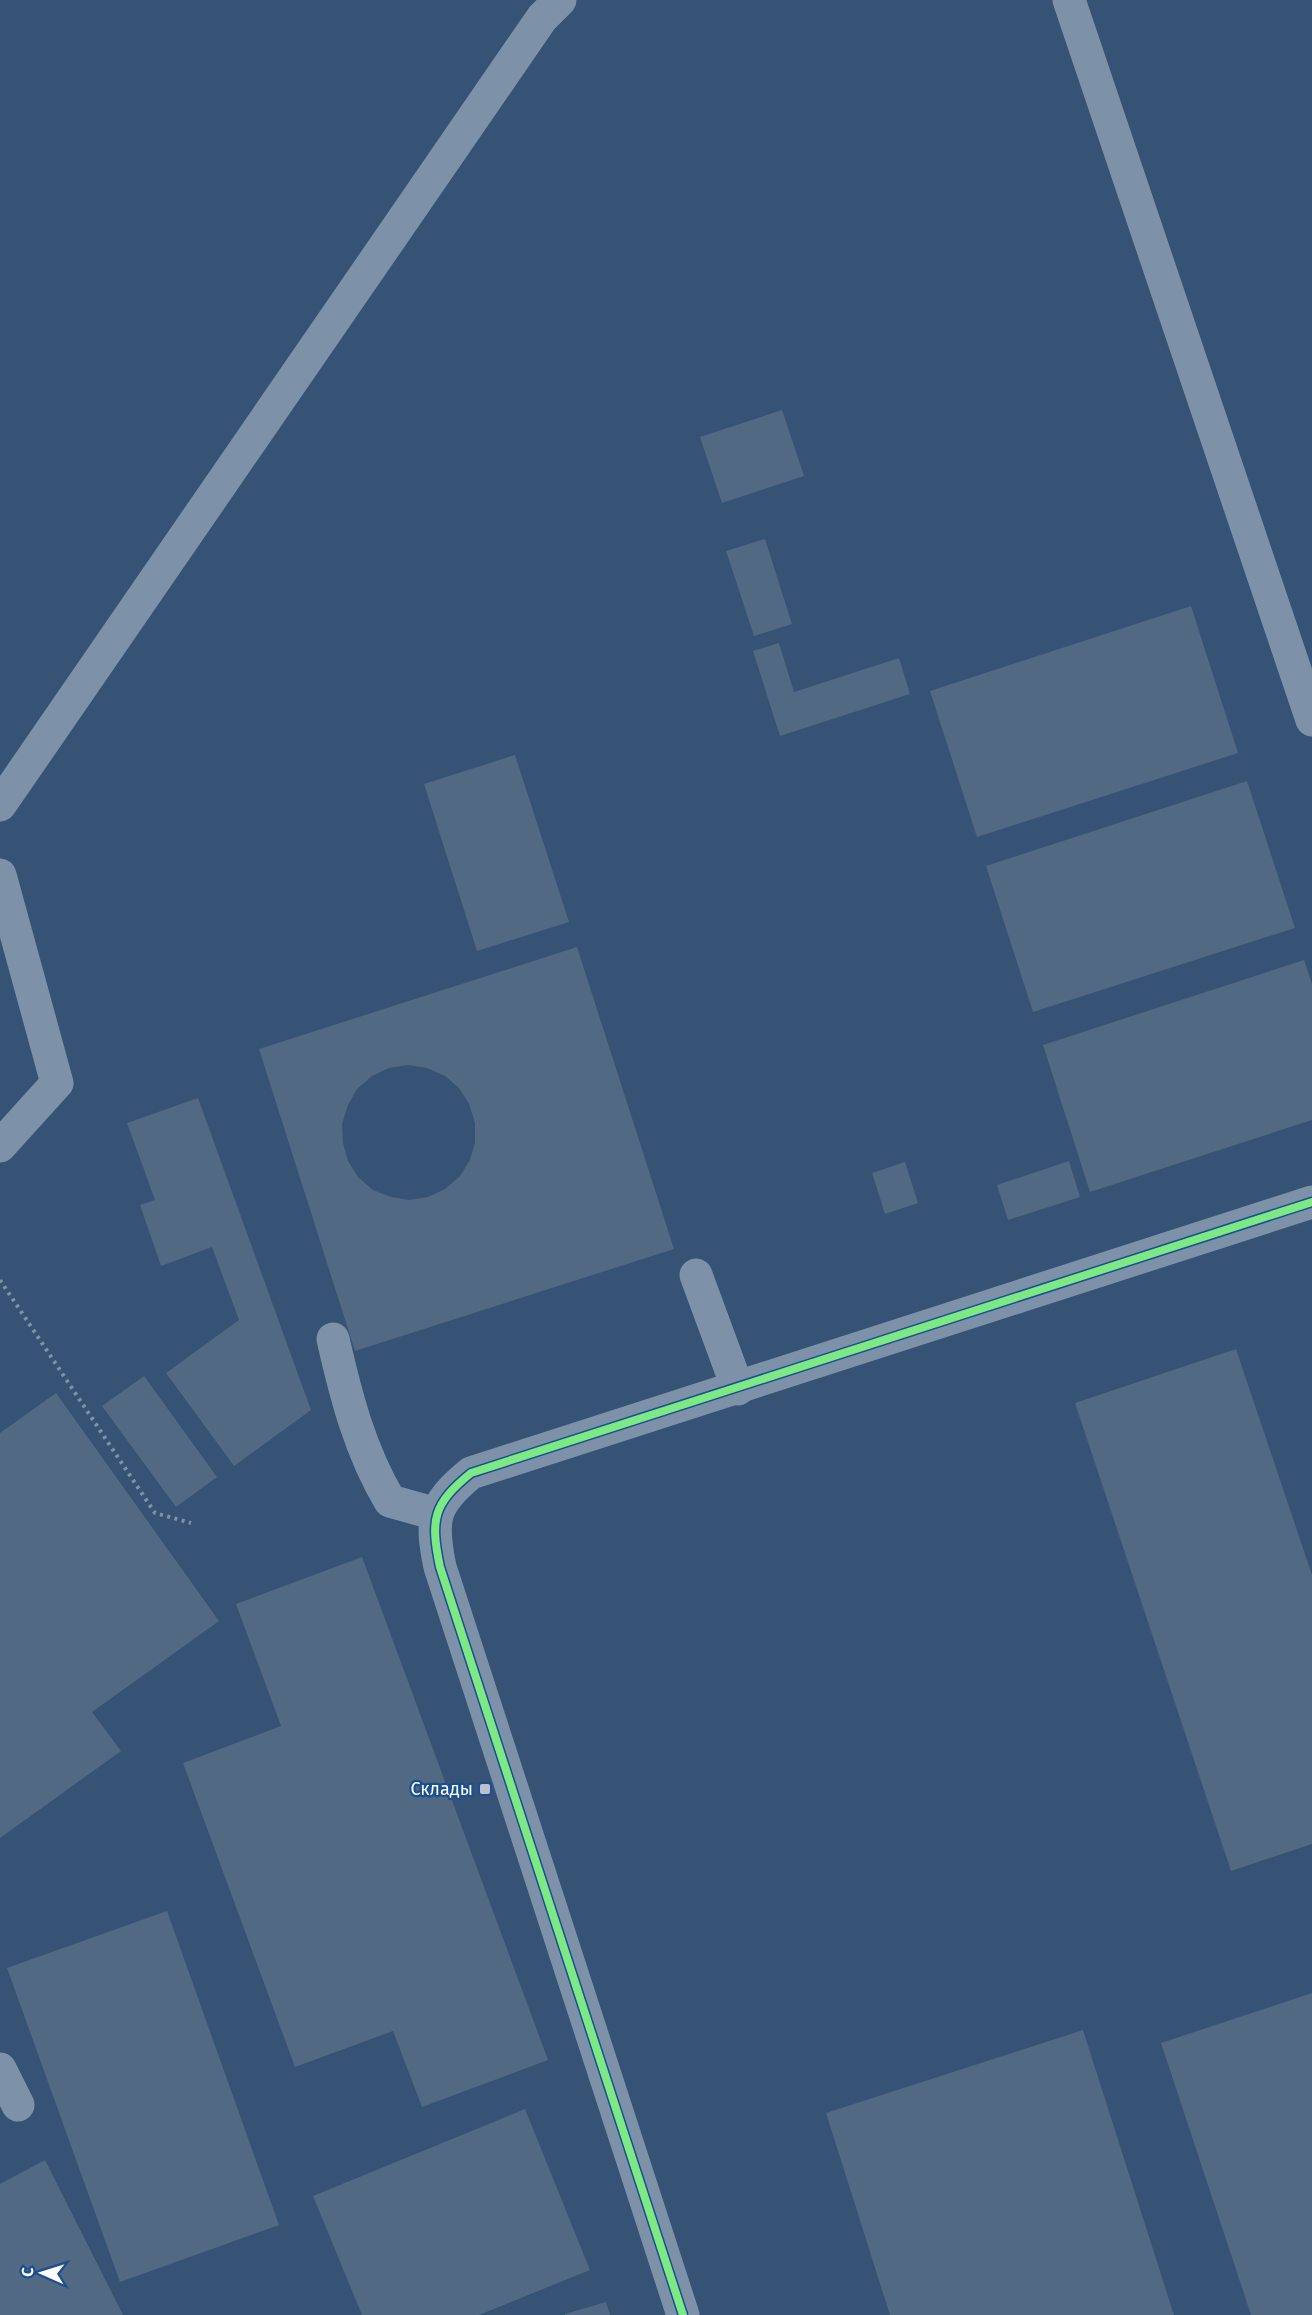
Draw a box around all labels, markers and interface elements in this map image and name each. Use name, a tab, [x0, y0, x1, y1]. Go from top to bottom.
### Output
place label: Склады	[410, 1778, 473, 1800]
marker: Склады	[478, 1782, 492, 1796]
north arrow	[12, 2243, 72, 2303]
text: С	[18, 2266, 37, 2277]

